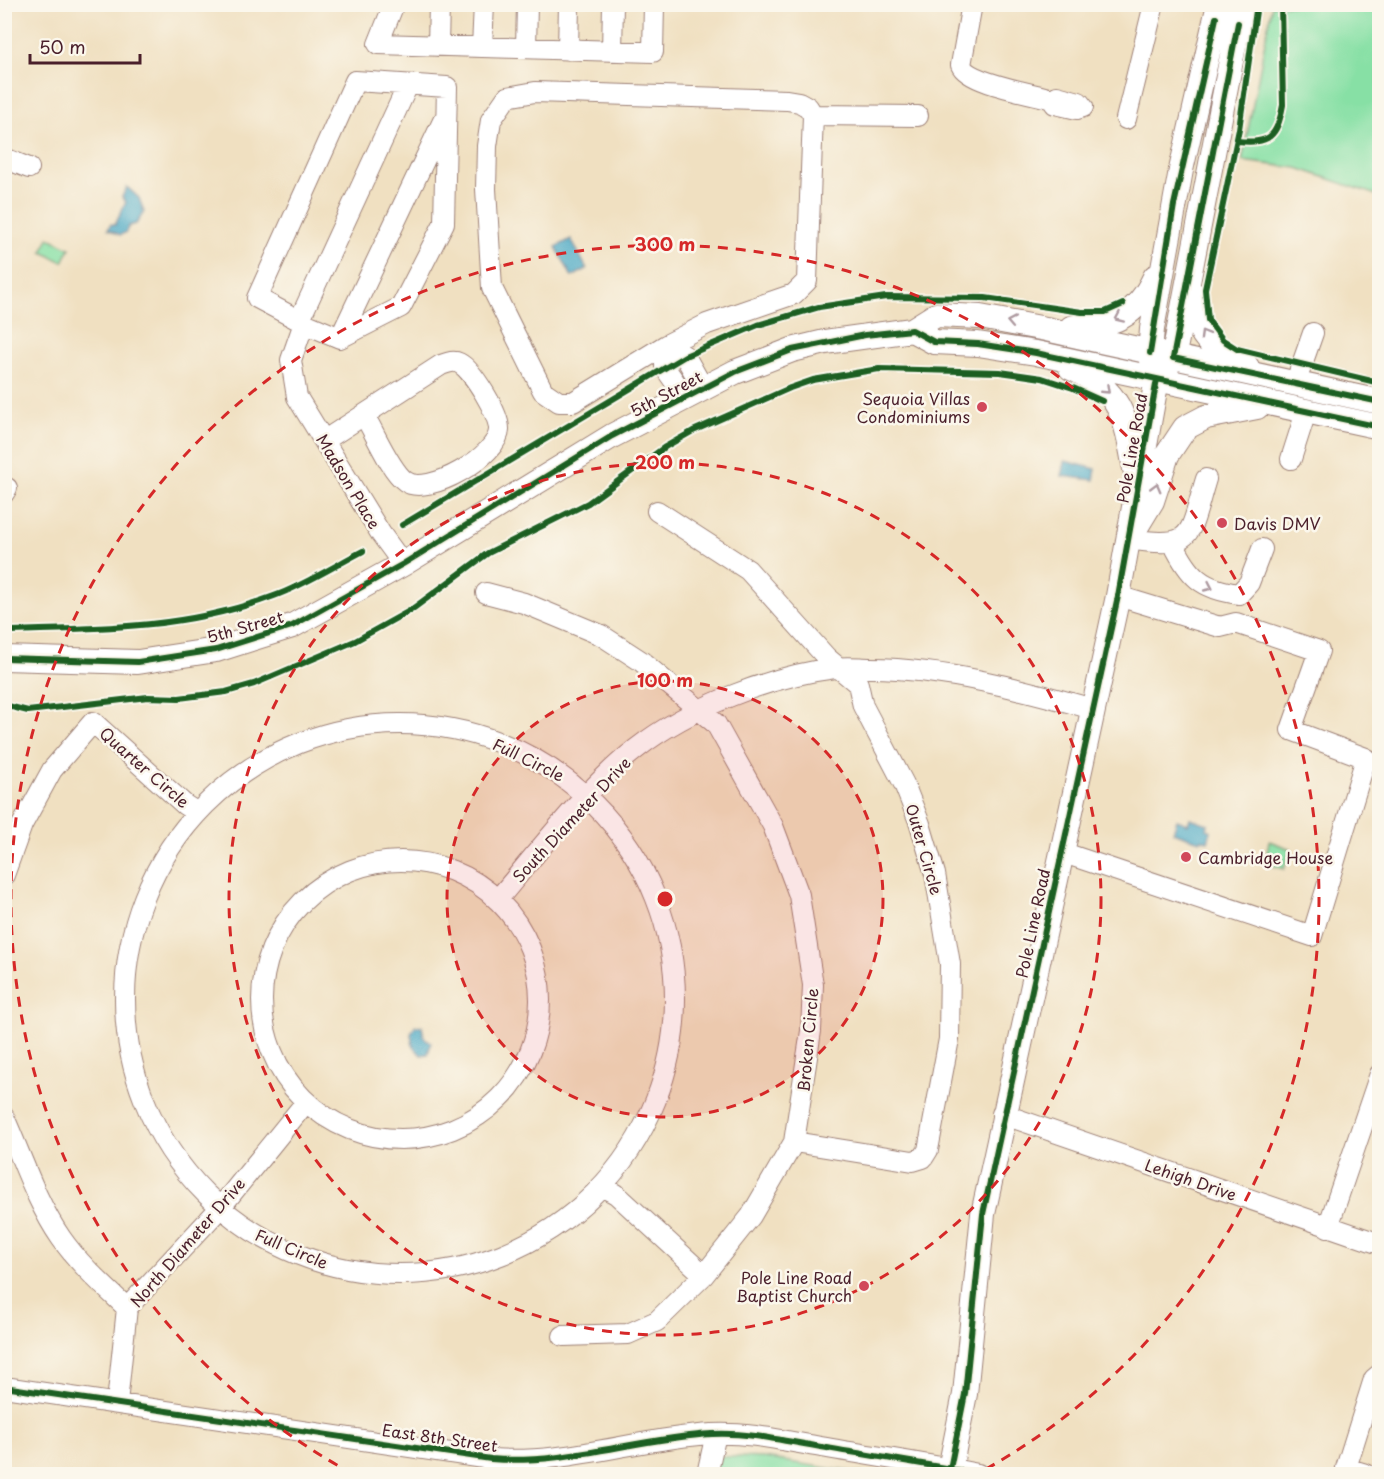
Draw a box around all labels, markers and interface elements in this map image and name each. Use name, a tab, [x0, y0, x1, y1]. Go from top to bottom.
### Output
scale bar	[30, 27, 140, 65]
text: 50 m	[39, 33, 86, 60]
text: 300 m	[635, 230, 695, 257]
one-way arrow	[1115, 311, 1126, 323]
one-way arrow	[1006, 316, 1016, 329]
one-way arrow	[1199, 330, 1211, 340]
street label: 5th Street	[626, 364, 707, 422]
one-way arrow	[1099, 383, 1109, 394]
place label: Sequoia Villas Condominiums	[857, 386, 970, 428]
street label: Pole Line Road	[1110, 391, 1152, 505]
marker: Sequoia Villas Condominiums	[975, 400, 989, 414]
street label: Madson Place	[311, 429, 387, 533]
text: 200 m	[635, 448, 695, 475]
one-way arrow	[1149, 483, 1161, 493]
place label: Davis DMV	[1234, 511, 1321, 535]
marker: Davis DMV	[1215, 516, 1229, 530]
one-way arrow	[1203, 579, 1214, 591]
street label: 5th Street	[204, 603, 287, 648]
text: 100 m	[637, 666, 693, 693]
street label: Quarter Circle	[95, 721, 195, 813]
street label: Full Circle	[489, 731, 569, 787]
street label: South Diameter Drive	[506, 751, 636, 887]
street label: Outer Circle	[901, 801, 949, 897]
place label: Cambridge House	[1198, 845, 1333, 869]
marker: Cambridge House	[1179, 850, 1193, 864]
street label: Pole Line Road	[1009, 866, 1055, 980]
centre of rings	[655, 889, 675, 909]
street label: Broken Circle	[790, 987, 824, 1093]
street label: Lehigh Drive	[1142, 1152, 1240, 1206]
street label: North Diameter Drive	[124, 1172, 250, 1312]
street label: Full Circle	[252, 1222, 332, 1274]
place label: Pole Line Road Baptist Church	[736, 1265, 852, 1307]
marker: Pole Line Road Baptist Church	[857, 1279, 871, 1293]
street label: East 8th Street	[381, 1417, 500, 1457]

